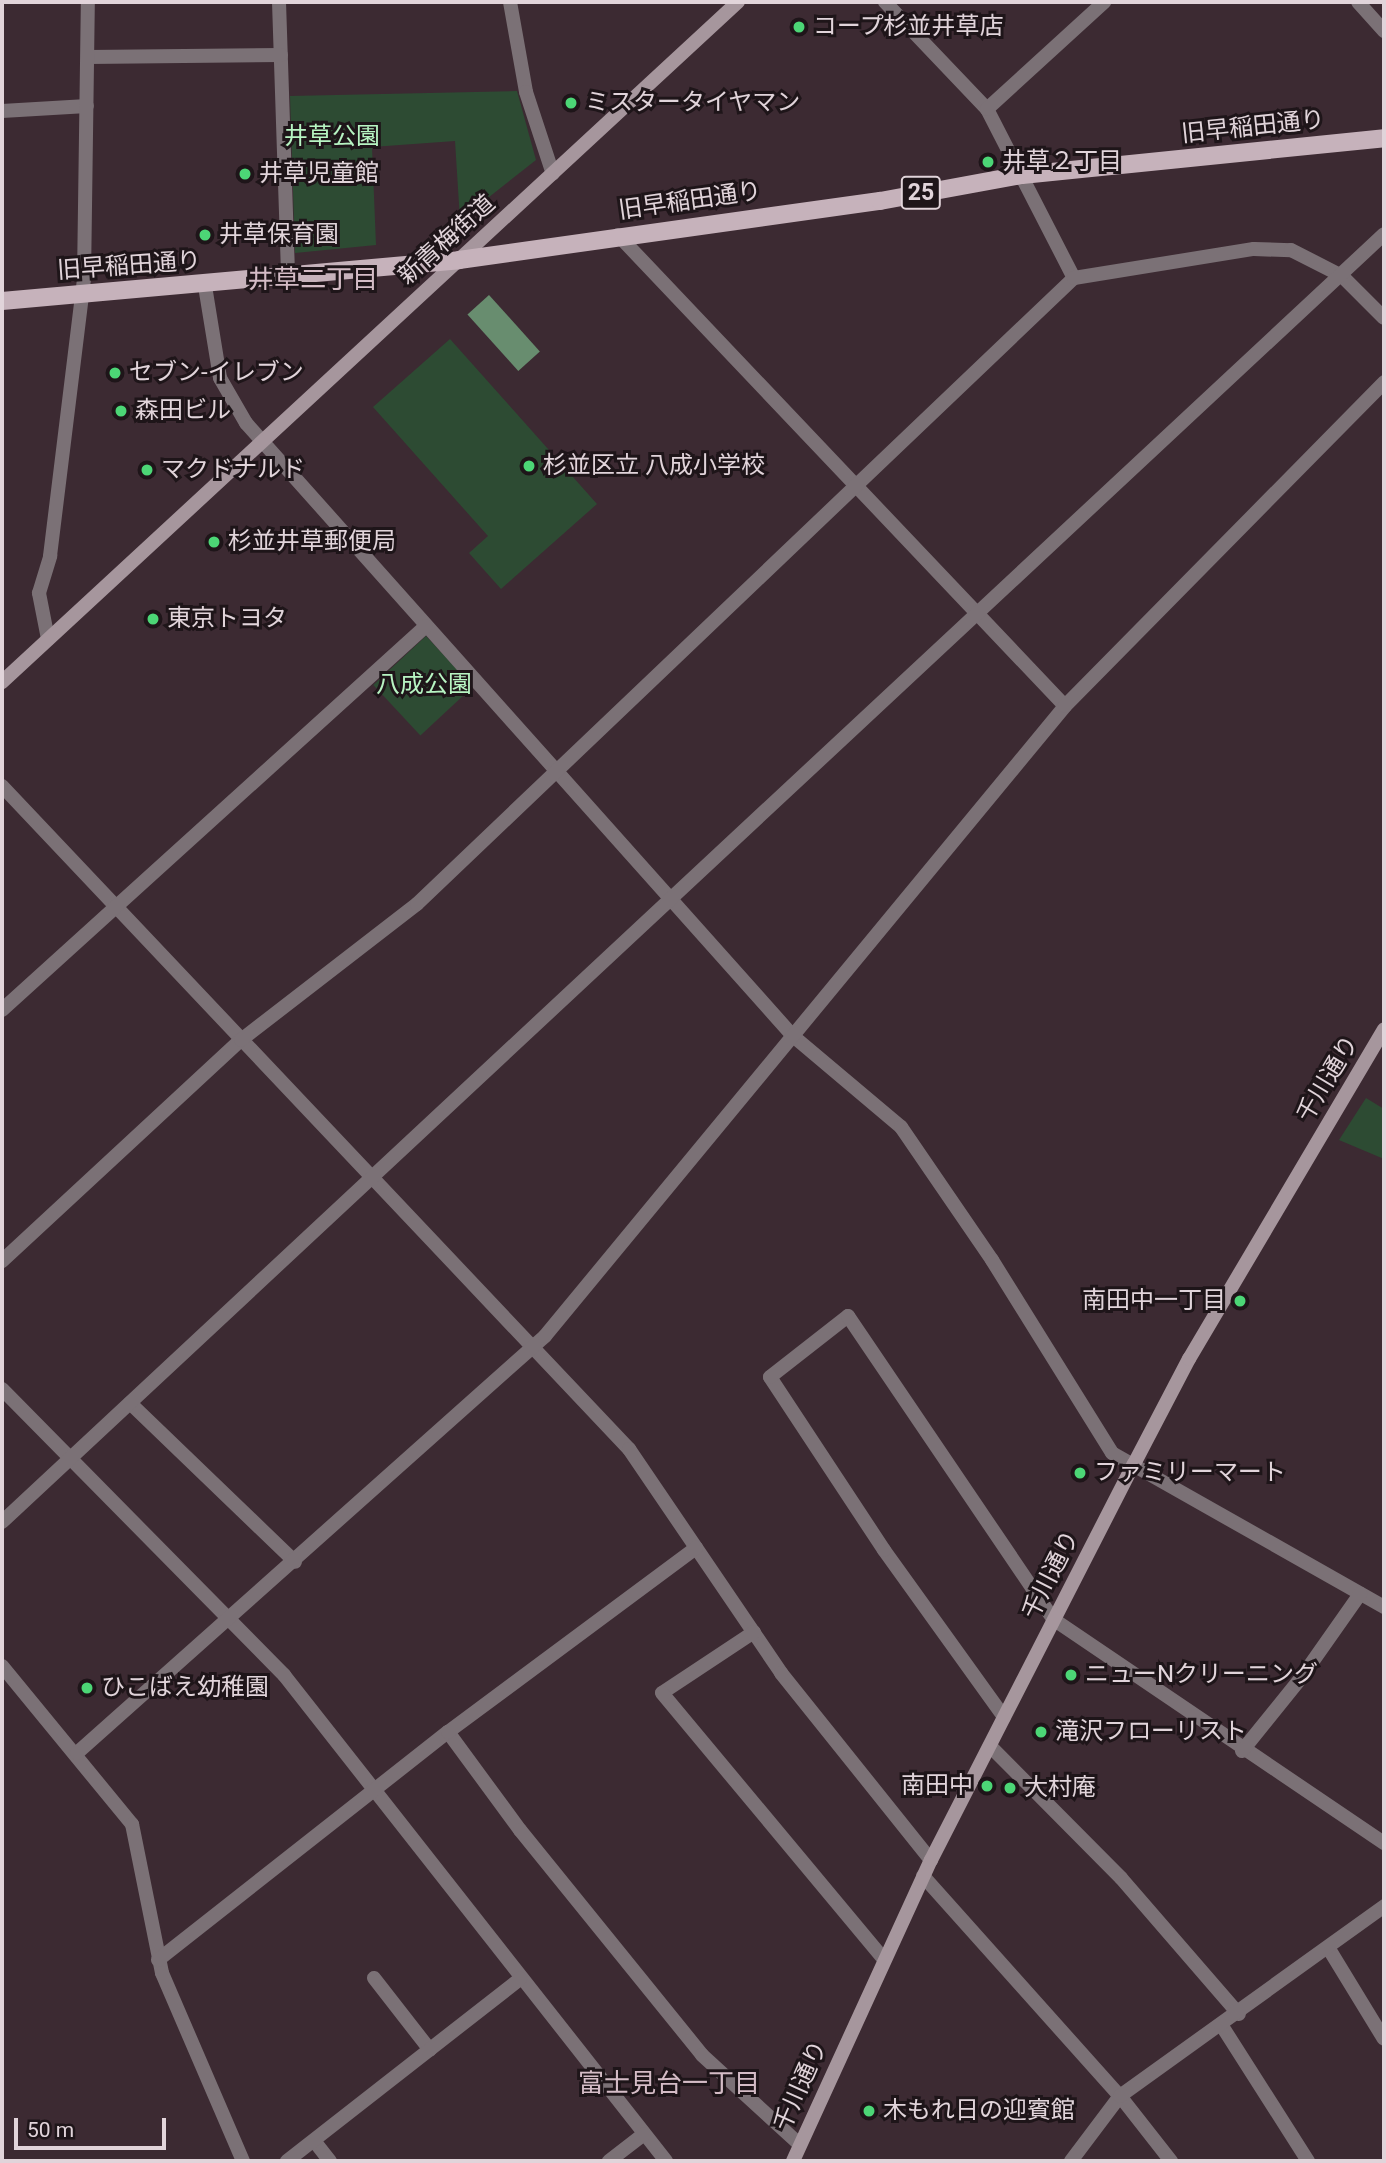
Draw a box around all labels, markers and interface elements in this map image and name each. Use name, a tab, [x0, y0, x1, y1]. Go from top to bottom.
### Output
place label: コープ杉並井草店	[813, 13, 1005, 41]
marker: コープ杉並井草店	[791, 19, 807, 35]
place label: ミスタータイヤマン	[585, 89, 801, 117]
marker: ミスタータイヤマン	[563, 95, 579, 111]
street label: 旧早稲田通り	[1180, 105, 1326, 149]
park label: 井草公園	[284, 123, 380, 151]
place label: 井草２丁目	[1002, 148, 1122, 176]
marker: 井草２丁目	[980, 154, 996, 170]
place label: 井草児童館	[259, 160, 379, 188]
marker: 井草児童館	[237, 166, 253, 182]
road number: 25	[900, 174, 942, 212]
street label: 旧早稲田通り	[617, 177, 763, 225]
street label: 新青梅街道	[393, 189, 501, 291]
place label: 井草保育園	[219, 221, 339, 249]
marker: 井草保育園	[197, 227, 213, 243]
street label: 旧早稲田通り	[56, 247, 202, 285]
district label: 井草二丁目	[248, 264, 378, 296]
place label: セブン-イレブン	[129, 359, 304, 387]
marker: セブン-イレブン	[107, 365, 123, 381]
place label: 森田ビル	[135, 397, 231, 425]
marker: 森田ビル	[113, 403, 129, 419]
place label: 杉並区立 八成小学校	[543, 452, 765, 480]
place label: マクドナルド	[161, 456, 305, 484]
marker: 杉並区立 八成小学校	[521, 458, 537, 474]
marker: マクドナルド	[139, 462, 155, 478]
place label: 杉並井草郵便局	[228, 528, 396, 556]
marker: 杉並井草郵便局	[206, 534, 222, 550]
place label: 東京トヨタ	[167, 605, 287, 633]
marker: 東京トヨタ	[145, 611, 161, 627]
park label: 八成公園	[376, 671, 472, 699]
street label: 千川通り	[1291, 1030, 1365, 1128]
place label: 南田中一丁目	[1082, 1287, 1226, 1315]
marker: 南田中一丁目	[1232, 1293, 1248, 1309]
place label: ファミリーマート	[1094, 1459, 1286, 1487]
marker: ファミリーマート	[1072, 1465, 1088, 1481]
street label: 千川通り	[1016, 1526, 1086, 1624]
place label: ニューNクリーニング	[1085, 1661, 1318, 1689]
marker: ニューNクリーニング	[1063, 1667, 1079, 1683]
place label: ひこばえ幼稚園	[101, 1674, 269, 1702]
marker: ひこばえ幼稚園	[79, 1680, 95, 1696]
place label: 滝沢フローリスト	[1055, 1718, 1247, 1746]
marker: 滝沢フローリスト	[1033, 1724, 1049, 1740]
place label: 南田中	[901, 1772, 973, 1800]
place label: 大村庵	[1024, 1774, 1096, 1802]
marker: 南田中	[979, 1778, 995, 1794]
marker: 大村庵	[1002, 1780, 1018, 1796]
street label: 千川通り	[768, 2036, 834, 2136]
district label: 富士見台一丁目	[578, 2068, 760, 2100]
place label: 木もれ日の迎賓館	[883, 2097, 1075, 2125]
marker: 木もれ日の迎賓館	[861, 2103, 877, 2119]
scale bar	[18, 2104, 170, 2148]
text: 50 m	[27, 2118, 74, 2142]

